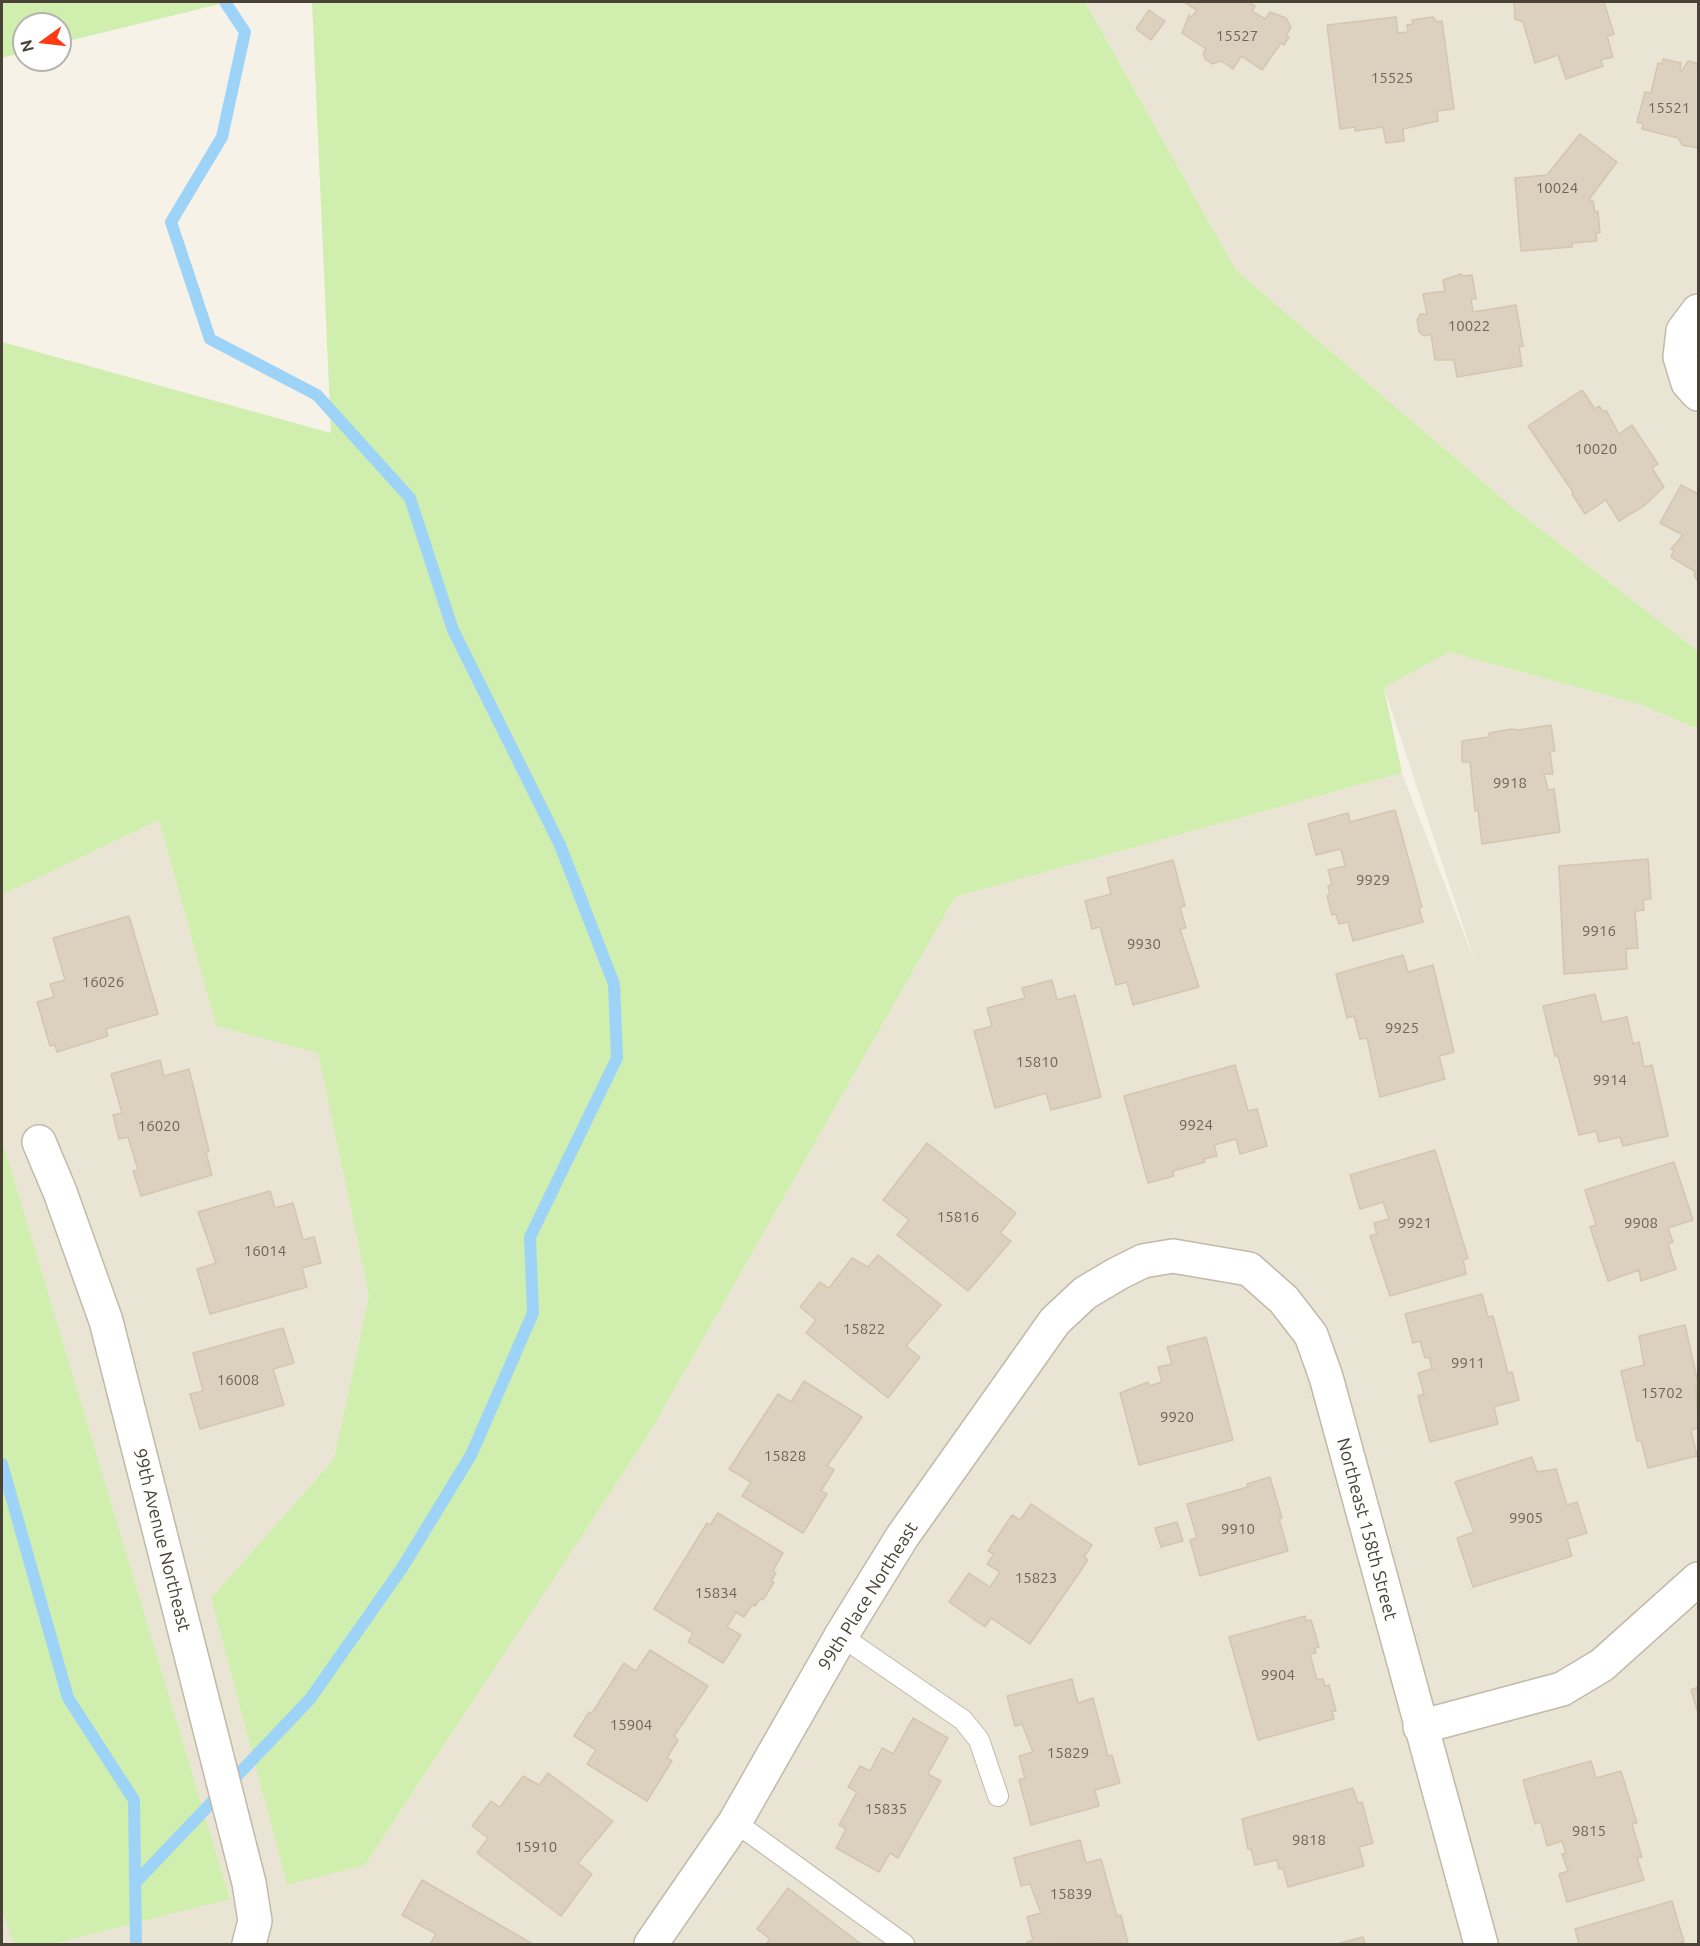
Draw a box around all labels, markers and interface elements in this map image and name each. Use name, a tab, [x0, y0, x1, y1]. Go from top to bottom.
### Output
north arrow	[12, 12, 72, 72]
house number: 15527	[1216, 27, 1258, 45]
text: N	[16, 38, 37, 54]
house number: 15525	[1371, 69, 1413, 87]
house number: 15521	[1648, 99, 1690, 117]
house number: 10024	[1536, 179, 1578, 197]
house number: 10022	[1448, 317, 1490, 335]
house number: 10020	[1575, 440, 1617, 458]
house number: 9918	[1493, 774, 1527, 792]
house number: 9929	[1356, 871, 1390, 889]
house number: 9916	[1582, 922, 1616, 940]
house number: 9930	[1127, 935, 1161, 953]
house number: 16026	[82, 973, 124, 991]
house number: 9925	[1385, 1019, 1419, 1037]
house number: 15810	[1016, 1053, 1058, 1071]
house number: 9914	[1593, 1071, 1627, 1089]
house number: 9924	[1179, 1116, 1213, 1134]
house number: 16020	[138, 1117, 180, 1135]
house number: 15816	[937, 1208, 979, 1226]
house number: 9921	[1398, 1214, 1432, 1232]
house number: 9908	[1624, 1214, 1658, 1232]
house number: 16014	[244, 1242, 286, 1260]
house number: 15822	[843, 1320, 885, 1338]
house number: 9911	[1451, 1354, 1485, 1372]
house number: 16008	[217, 1371, 259, 1389]
house number: 15702	[1641, 1384, 1683, 1402]
house number: 9920	[1160, 1408, 1194, 1426]
street label: Northeast 158th Street	[1332, 1435, 1402, 1623]
street label: 99th Avenue Northeast	[129, 1446, 195, 1634]
house number: 15828	[764, 1447, 806, 1465]
house number: 9905	[1509, 1509, 1543, 1527]
street label: 99th Place Northeast	[814, 1518, 922, 1674]
house number: 9910	[1221, 1520, 1255, 1538]
house number: 15823	[1015, 1569, 1057, 1587]
house number: 15834	[695, 1584, 737, 1602]
house number: 9904	[1261, 1666, 1295, 1684]
house number: 15904	[610, 1716, 652, 1734]
house number: 15829	[1047, 1744, 1089, 1762]
house number: 15835	[865, 1800, 907, 1818]
house number: 9815	[1572, 1822, 1606, 1840]
house number: 9818	[1292, 1831, 1326, 1849]
house number: 15910	[515, 1838, 557, 1856]
house number: 15839	[1050, 1885, 1092, 1903]

